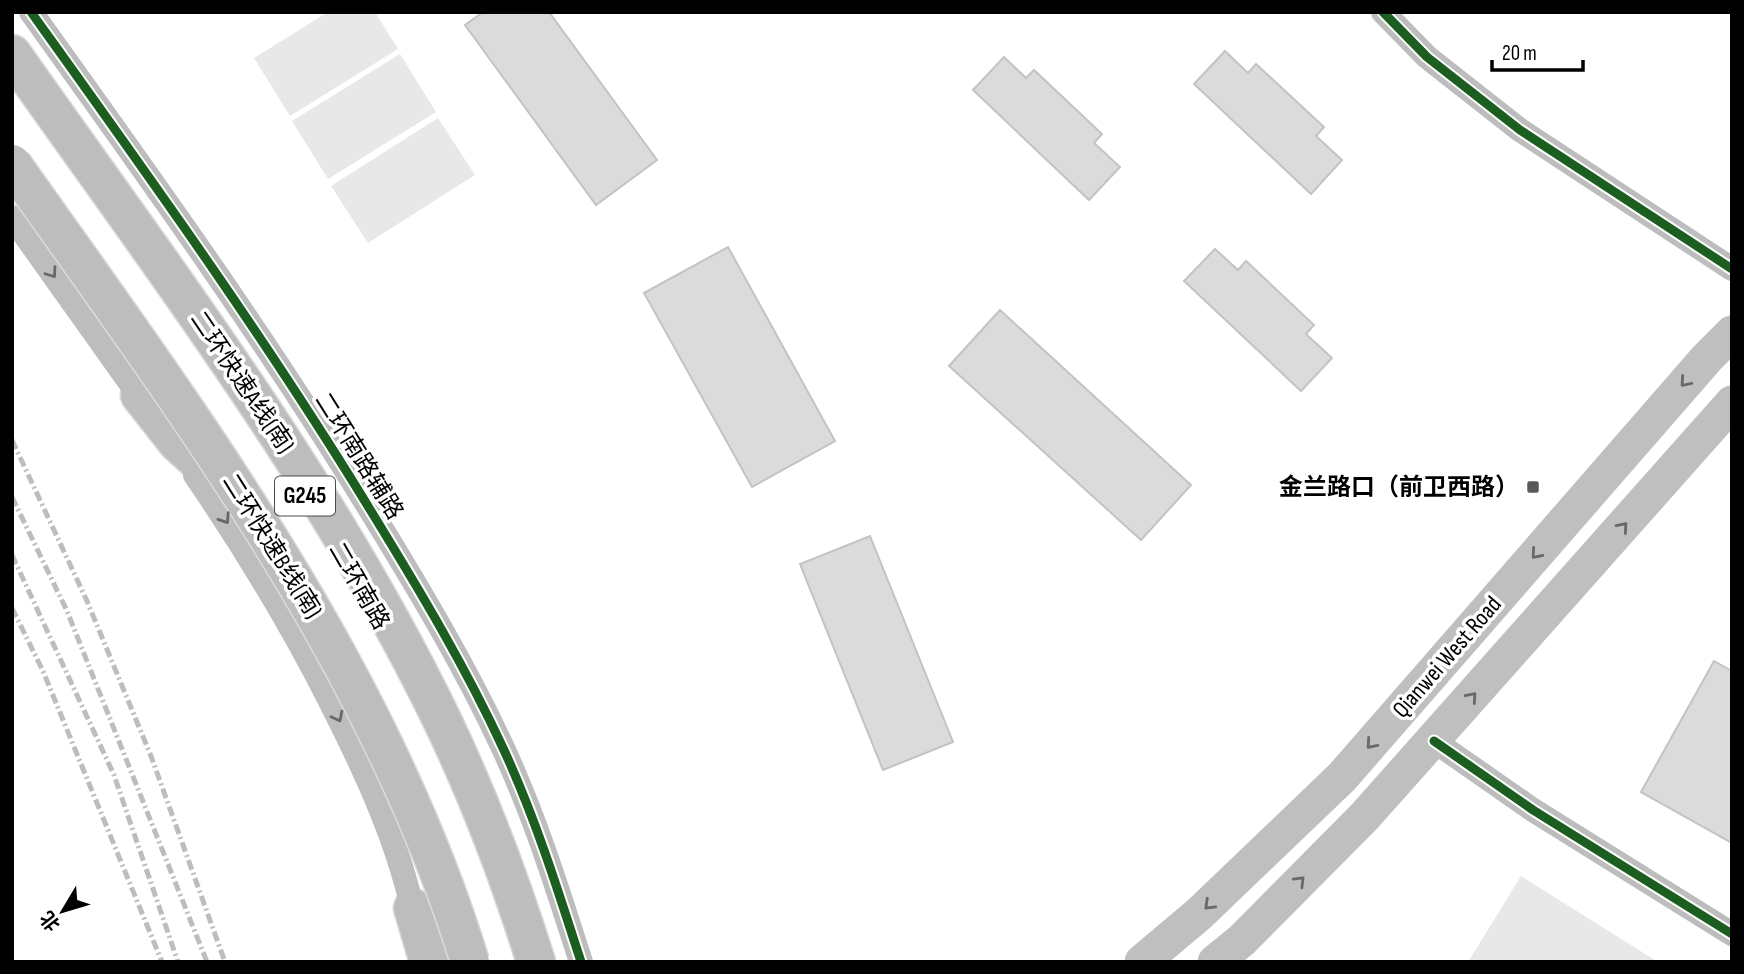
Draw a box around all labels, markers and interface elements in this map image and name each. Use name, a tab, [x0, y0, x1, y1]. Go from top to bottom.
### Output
scale bar	[1492, 28, 1583, 72]
text: 20 m	[1502, 41, 1537, 66]
one-way arrow	[44, 265, 56, 278]
street label: 二环快速A线(南)	[184, 306, 300, 458]
one-way arrow	[1681, 374, 1693, 387]
street label: 二环南路辅路	[309, 387, 409, 525]
street label: 二环快速B线(南)	[216, 468, 328, 624]
place label: 金兰路口（前卫西路）	[1279, 473, 1519, 502]
road number: G245	[275, 476, 335, 516]
marker: 金兰路口（前卫西路）	[1525, 479, 1541, 495]
one-way arrow	[216, 512, 229, 525]
one-way arrow	[1615, 522, 1627, 535]
street label: 二环南路	[322, 537, 396, 635]
one-way arrow	[1532, 546, 1544, 559]
street label: Qianwei West Road	[1386, 590, 1508, 724]
one-way arrow	[1464, 692, 1476, 705]
one-way arrow	[329, 709, 343, 722]
one-way arrow	[1367, 736, 1379, 749]
north arrow	[28, 876, 98, 946]
one-way arrow	[1292, 877, 1305, 890]
one-way arrow	[1204, 896, 1217, 909]
text: 北	[36, 906, 66, 935]

